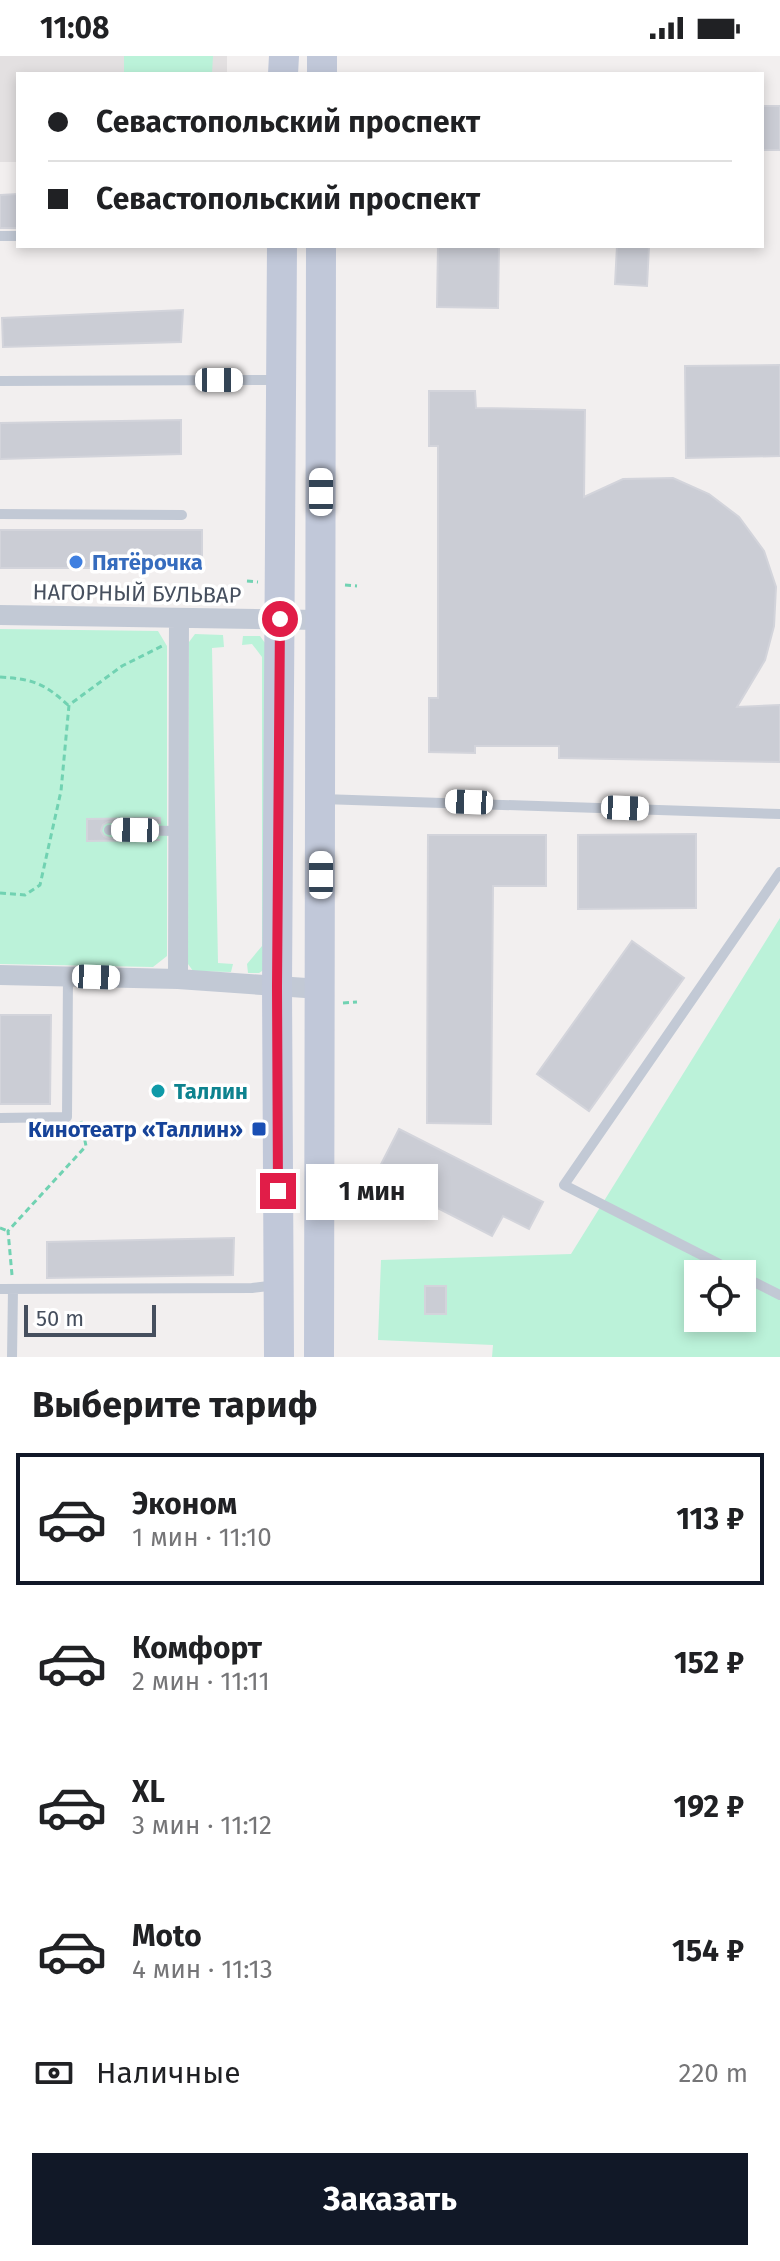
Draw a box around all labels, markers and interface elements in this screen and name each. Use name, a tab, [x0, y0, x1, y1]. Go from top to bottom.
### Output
text: 11:08	[40, 10, 109, 46]
text: Севастопольский проспект	[96, 104, 480, 140]
text: Севастопольский проспект	[96, 181, 480, 217]
car	[195, 368, 243, 392]
car	[309, 468, 333, 516]
place label: Пятёрочка	[92, 549, 203, 576]
marker: Пятёрочка	[67, 553, 85, 571]
street label: НАГОРНЫЙ БУЛЬВАР	[32, 578, 242, 609]
route start	[262, 601, 298, 637]
car	[445, 789, 493, 815]
car	[601, 795, 649, 821]
car	[111, 818, 159, 842]
car	[309, 851, 333, 899]
car	[72, 964, 120, 990]
place label: Таллин	[174, 1078, 248, 1105]
marker: Таллин	[149, 1082, 167, 1100]
place label: Кинотеатр «Таллин»	[28, 1116, 243, 1143]
marker: Кинотеатр «Таллин»	[250, 1120, 268, 1138]
callout: 1 мин	[306, 1163, 438, 1219]
route end	[260, 1173, 296, 1209]
text: 1 мин	[339, 1176, 405, 1207]
map controls	[684, 1260, 756, 1332]
button: locate	[684, 1260, 756, 1332]
scale bar	[24, 1301, 156, 1337]
text: 50 m	[36, 1305, 84, 1332]
text: Выберите тариф	[32, 1383, 318, 1427]
icon: car	[36, 1483, 108, 1555]
text: Эконом	[132, 1486, 237, 1522]
text: 113 ₽	[676, 1501, 744, 1537]
text: 1 мин · 11:10	[132, 1522, 272, 1553]
icon: car	[36, 1627, 108, 1699]
text: Комфорт	[132, 1630, 262, 1666]
text: 152 ₽	[674, 1645, 744, 1681]
text: 2 мин · 11:11	[132, 1666, 270, 1697]
icon: car	[36, 1771, 108, 1843]
text: XL	[132, 1774, 165, 1810]
text: 192 ₽	[673, 1789, 744, 1825]
text: 3 мин · 11:12	[132, 1810, 272, 1841]
icon: car	[36, 1915, 108, 1987]
text: Moto	[132, 1918, 202, 1954]
text: 154 ₽	[672, 1933, 744, 1969]
text: 4 мин · 11:13	[132, 1954, 273, 1985]
icon: cash	[32, 2051, 76, 2095]
text: Наличные	[96, 2055, 241, 2091]
text: 220 m	[679, 2058, 748, 2089]
button: Заказать	[32, 2153, 748, 2245]

